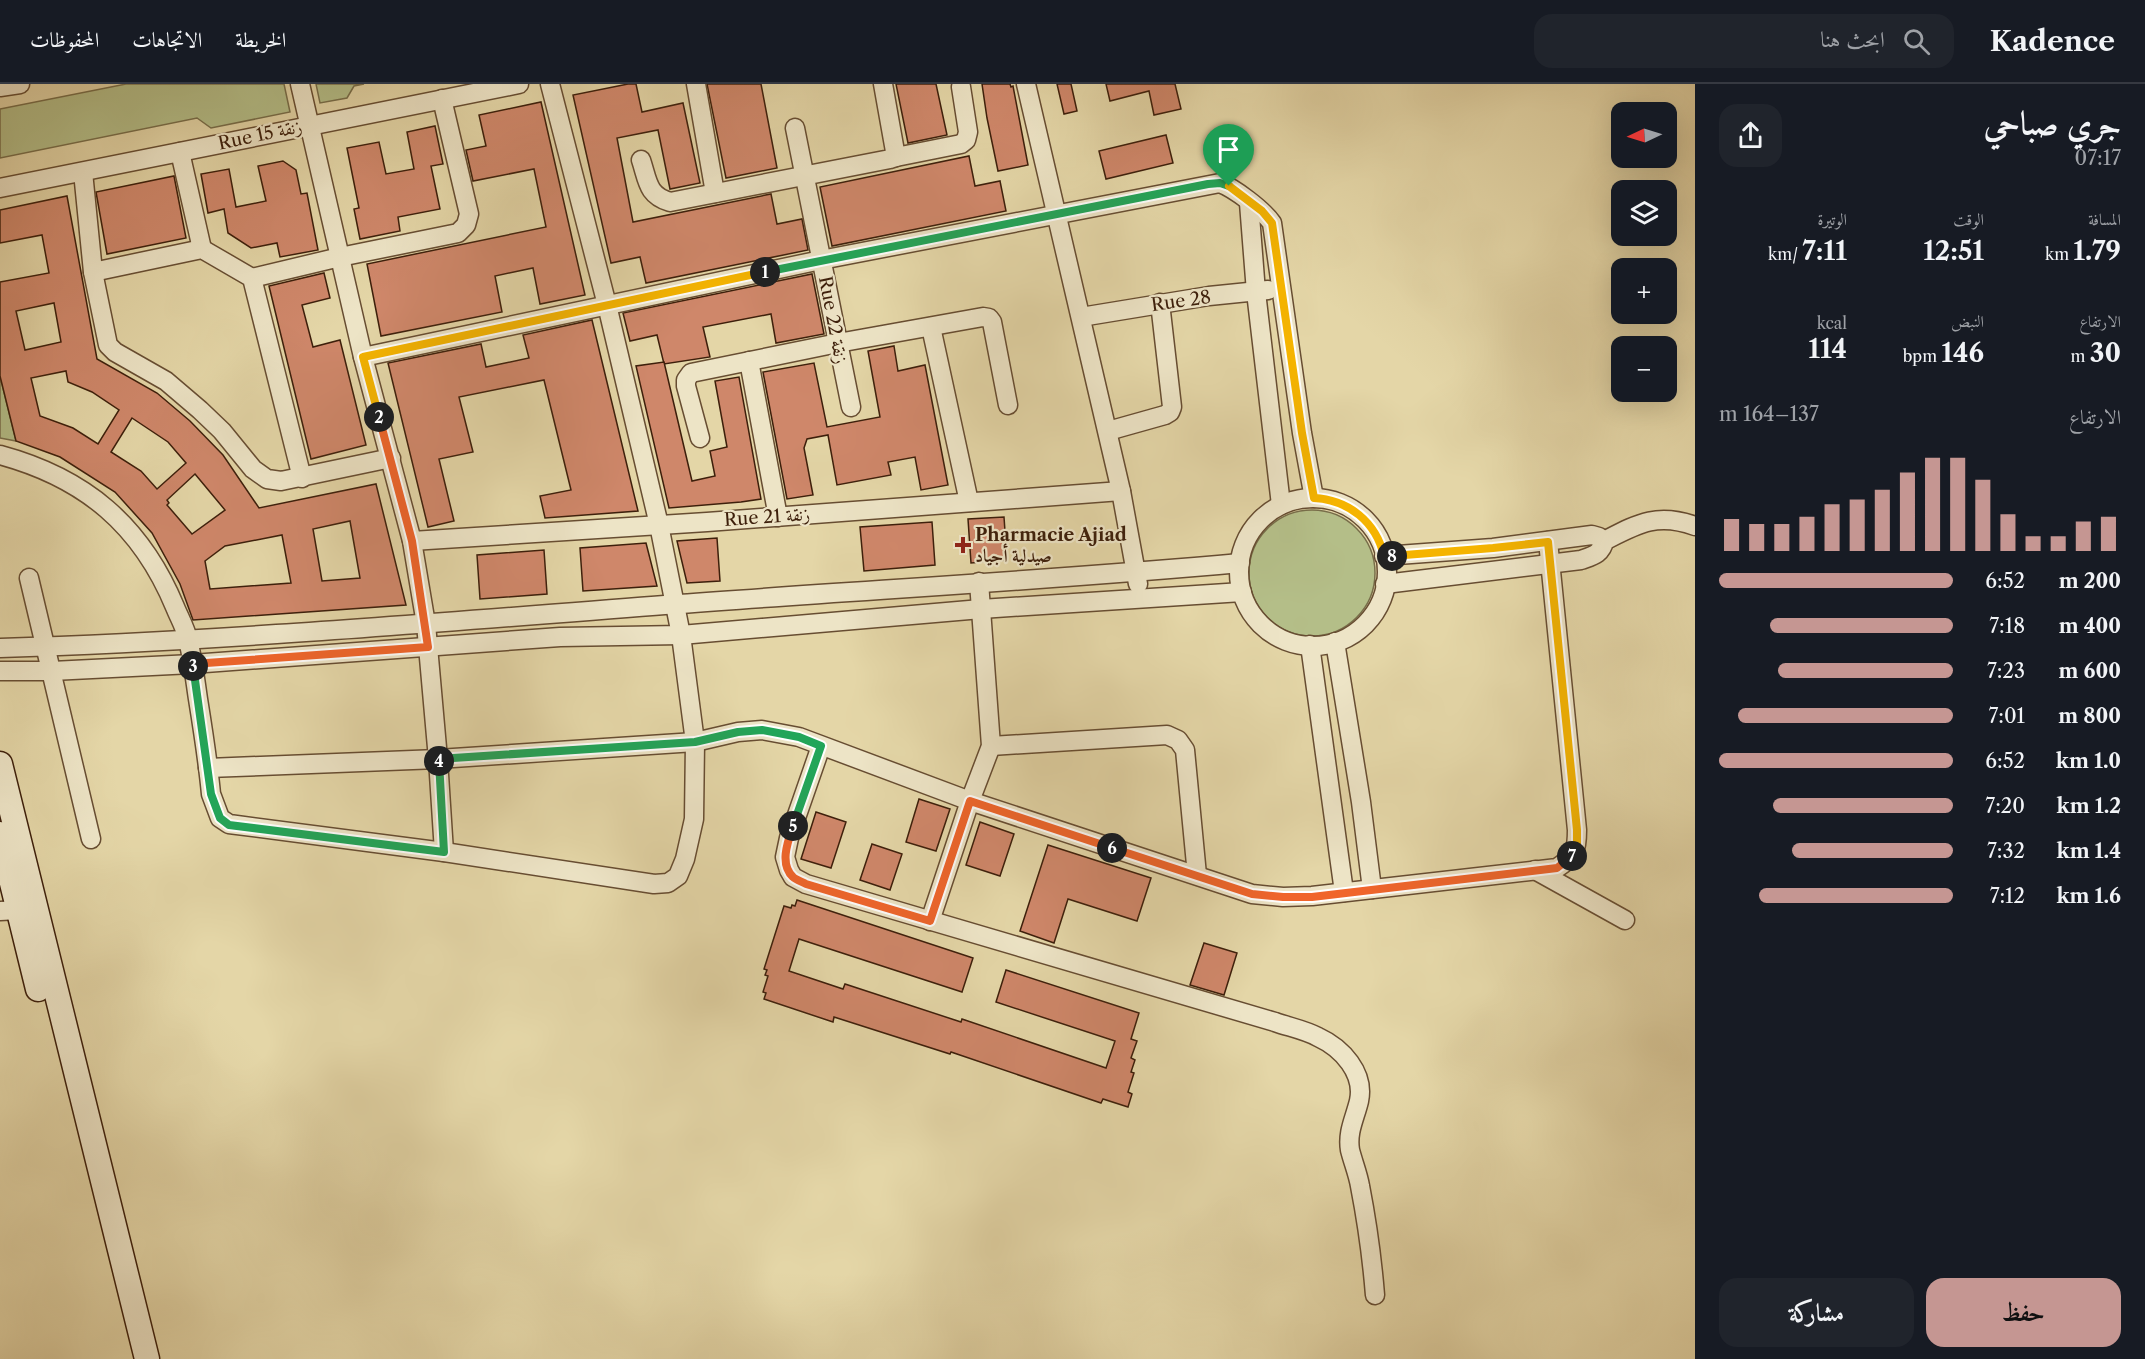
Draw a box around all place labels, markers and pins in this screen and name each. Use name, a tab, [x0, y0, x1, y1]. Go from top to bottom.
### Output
pin	[1203, 124, 1254, 186]
pin: 1	[750, 257, 780, 287]
pin: 2	[364, 402, 394, 432]
place label: Pharmacie Ajiad صيدلية أجياد	[975, 524, 1127, 567]
marker: Pharmacie Ajiad صيدلية أجياد	[956, 538, 970, 552]
pin: 8	[1377, 541, 1407, 571]
pin: 3	[178, 651, 208, 681]
pin: 4	[424, 746, 454, 776]
pin: 5	[778, 811, 808, 841]
pin: 6	[1097, 833, 1127, 863]
pin: 7	[1557, 841, 1587, 871]

